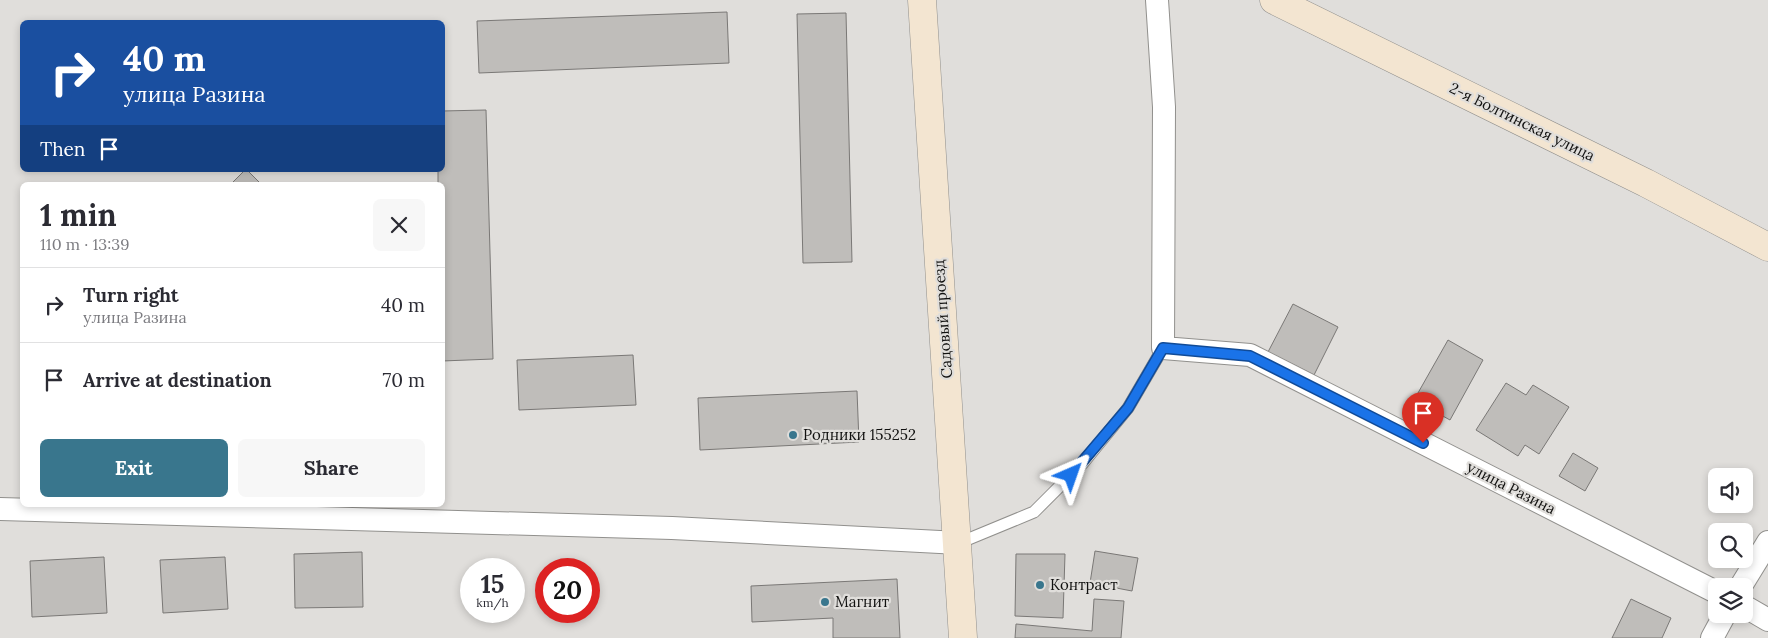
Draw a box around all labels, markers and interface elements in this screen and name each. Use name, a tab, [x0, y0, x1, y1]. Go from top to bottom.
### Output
text: 40 m	[123, 36, 206, 81]
icon: right	[40, 40, 105, 105]
street label: 2-я Болтинская улица	[1446, 78, 1598, 165]
text: улица Разина	[123, 80, 266, 108]
icon: arrive	[95, 135, 123, 163]
text: Then	[40, 137, 85, 161]
text: 1 min	[40, 196, 117, 234]
button: close	[373, 199, 425, 251]
text: 110 m · 13:39	[40, 234, 129, 254]
street label: Садовый проезд	[929, 259, 956, 379]
text: Turn right	[83, 283, 179, 307]
icon: right	[40, 291, 68, 319]
text: 40 m	[381, 293, 425, 317]
text: улица Разина	[83, 307, 187, 327]
icon: arrive	[40, 366, 68, 394]
text: Arrive at destination	[83, 368, 272, 392]
text: 70 m	[382, 368, 425, 392]
pin	[1402, 392, 1444, 443]
icon: arrive	[1409, 399, 1437, 427]
place label: Родники 155252	[803, 425, 916, 444]
marker: Родники 155252	[787, 429, 799, 441]
button: Exit	[40, 439, 228, 497]
button: Share	[238, 439, 425, 497]
position arrow	[1044, 448, 1096, 500]
street label: улица Разина	[1464, 457, 1559, 518]
map controls	[1708, 468, 1753, 623]
button: sound	[1708, 468, 1753, 513]
button: search	[1708, 523, 1753, 568]
speed limit sign: 20	[535, 558, 600, 623]
text: 15	[481, 568, 504, 600]
place label: Контраст	[1050, 575, 1118, 594]
button: layers	[1708, 578, 1753, 623]
marker: Контраст	[1034, 579, 1046, 591]
place label: Магнит	[835, 592, 890, 611]
text: km/h	[476, 595, 509, 610]
marker: Магнит	[819, 596, 831, 608]

